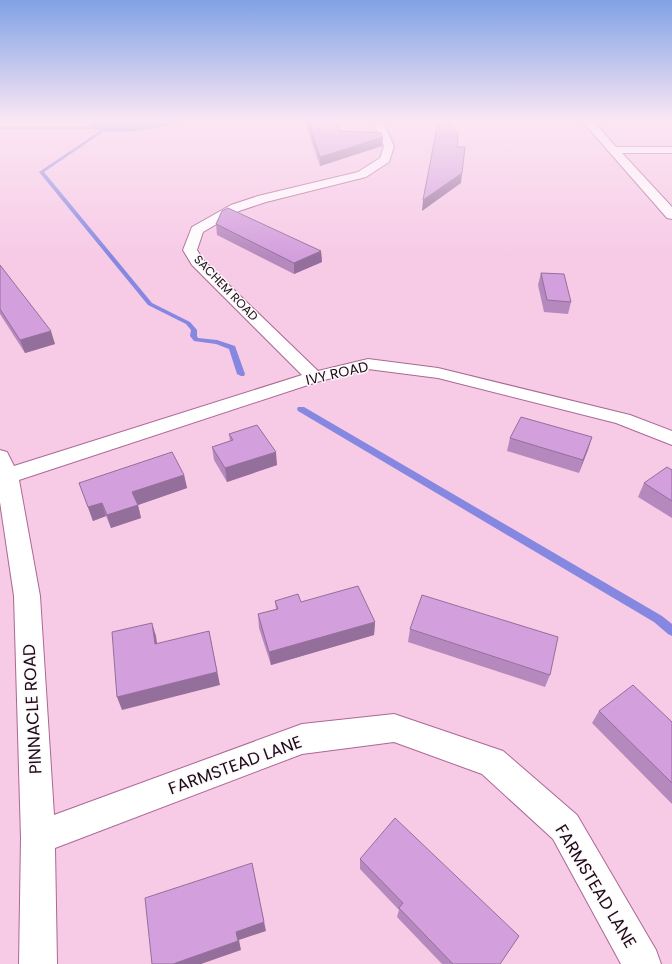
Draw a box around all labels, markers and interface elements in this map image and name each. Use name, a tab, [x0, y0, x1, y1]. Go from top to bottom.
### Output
street label: SACHEM ROAD	[190, 251, 262, 324]
street label: IVY ROAD	[304, 356, 370, 390]
street label: PINNACLE ROAD	[17, 643, 47, 775]
street label: FARMSTEAD LANE	[165, 730, 305, 800]
street label: FARMSTEAD LANE	[550, 820, 642, 952]

